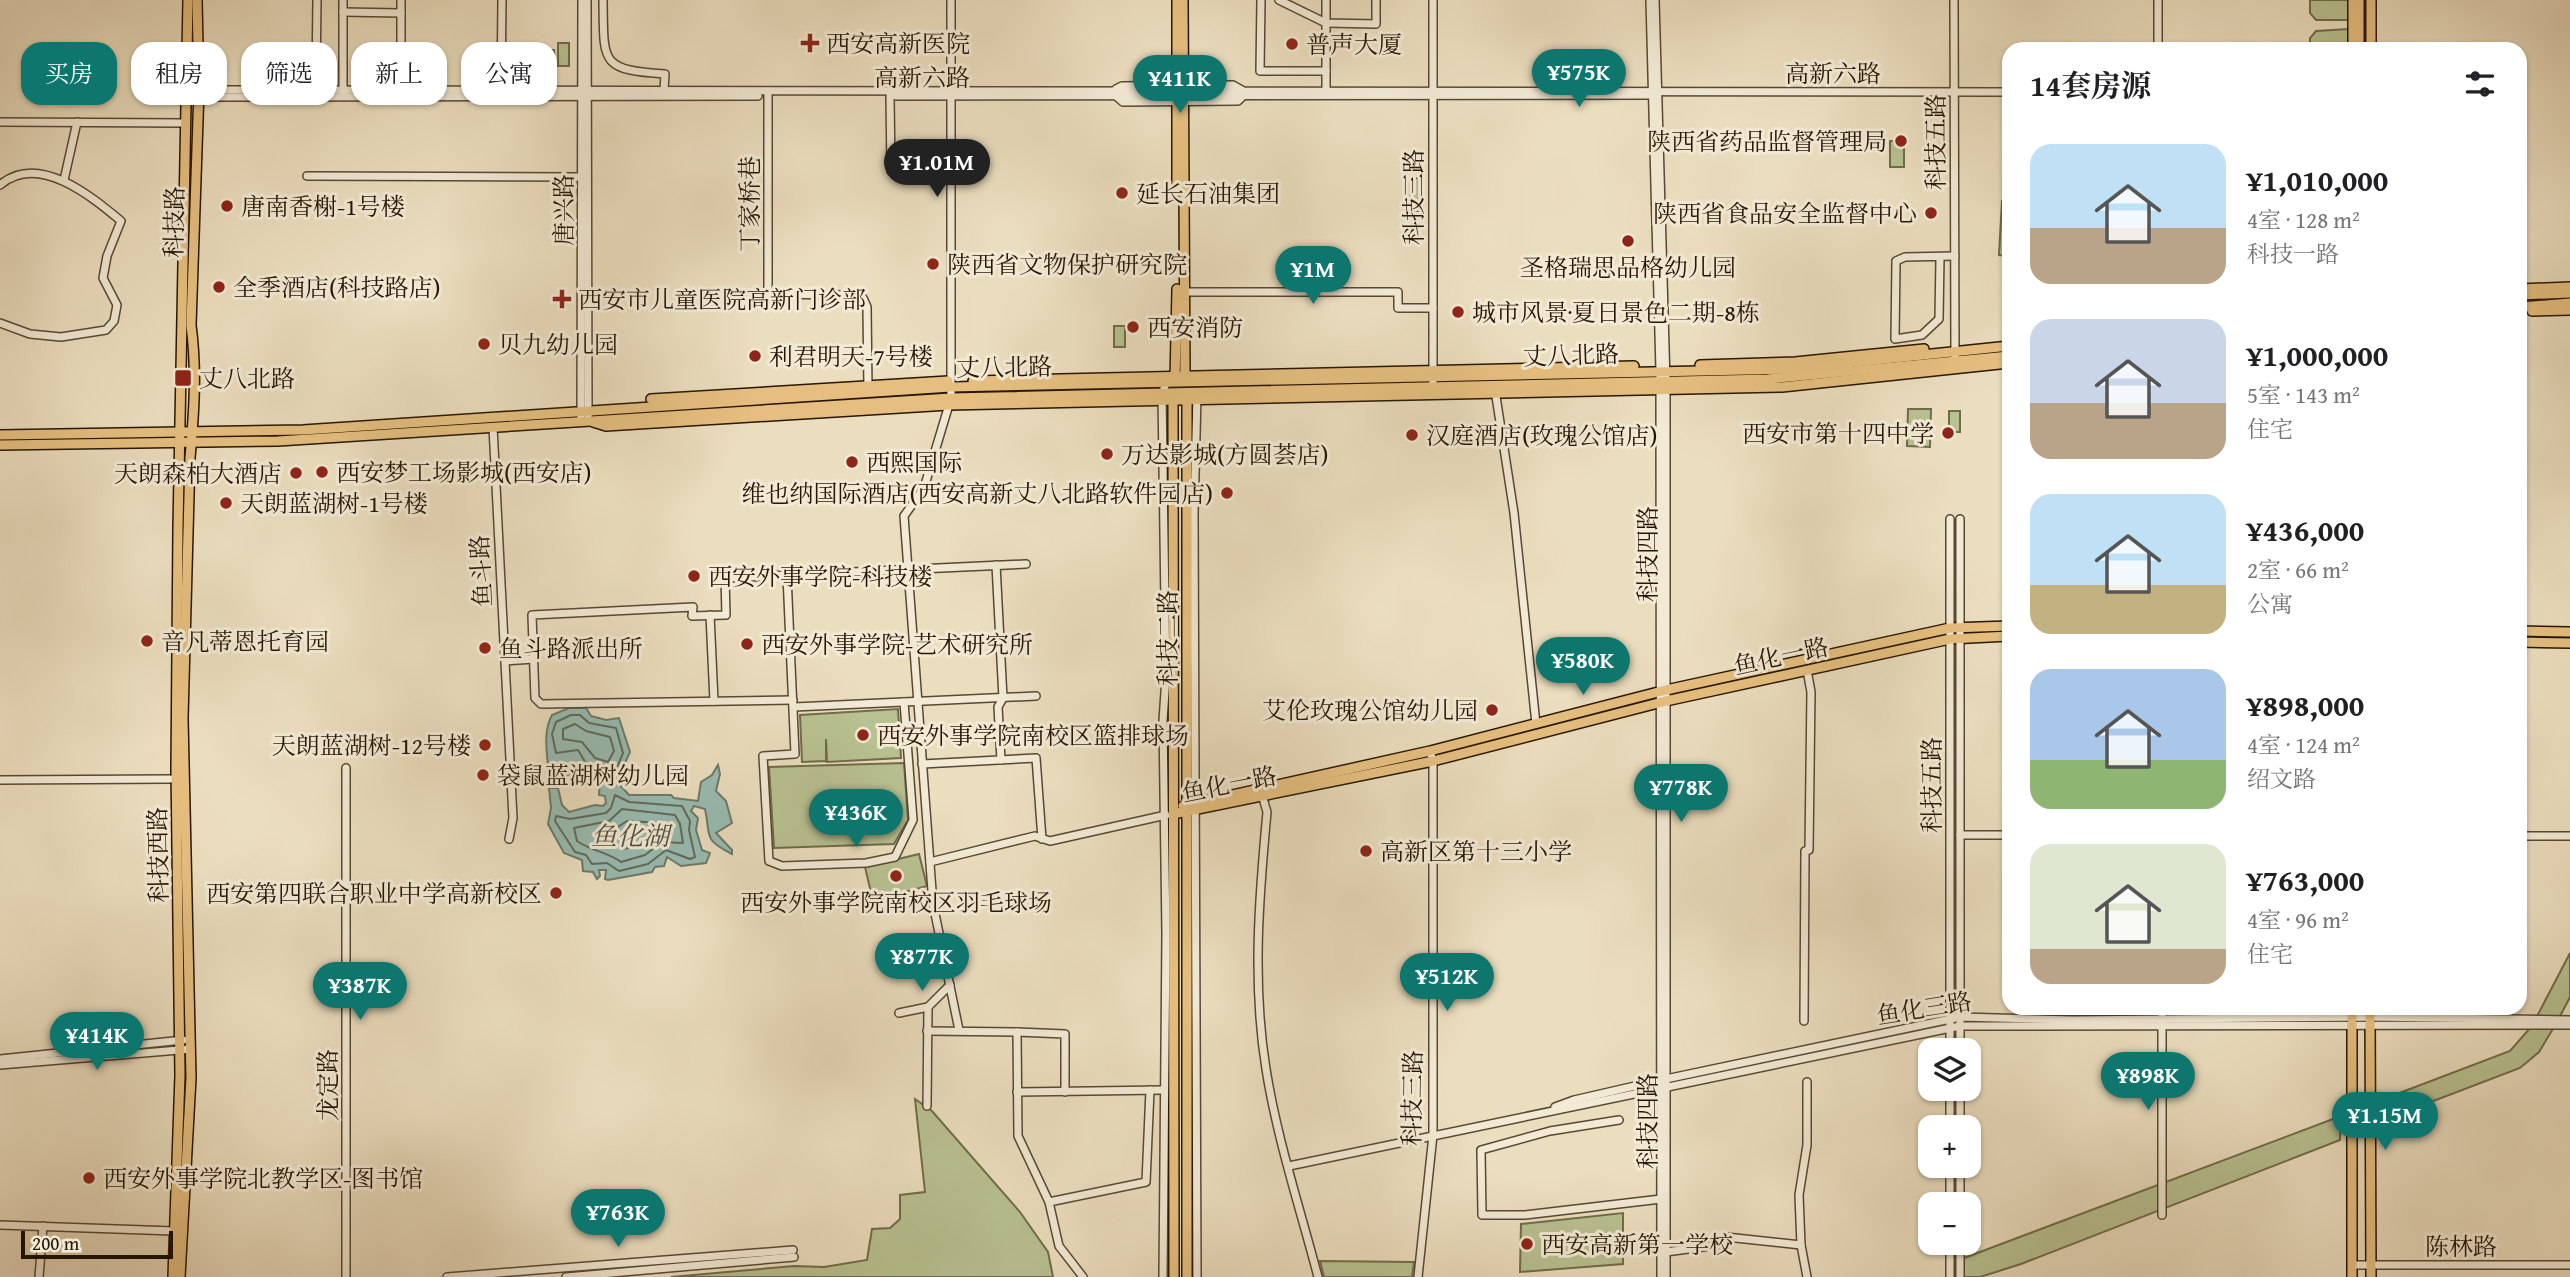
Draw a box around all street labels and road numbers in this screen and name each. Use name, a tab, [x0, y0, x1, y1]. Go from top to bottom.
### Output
street label: 高新六路	[1785, 56, 1881, 91]
street label: 高新六路	[874, 60, 970, 95]
street label: 科技五路	[1918, 94, 1953, 190]
street label: 科技三路	[1396, 149, 1431, 245]
street label: 丁家桥巷	[732, 156, 767, 252]
street label: 唐兴路	[546, 174, 581, 246]
street label: 科技路	[156, 186, 192, 258]
street label: 丈八北路	[1522, 336, 1620, 374]
street label: 丈八北路	[956, 349, 1052, 385]
street label: 科技四路	[1630, 506, 1665, 602]
street label: 鱼斗路	[462, 534, 500, 608]
street label: 科技二路	[1150, 590, 1185, 686]
street label: 鱼化一路	[1730, 629, 1832, 683]
street label: 科技五路	[1914, 737, 1949, 833]
street label: 鱼化一路	[1179, 758, 1279, 810]
street label: 科技西路	[140, 807, 176, 903]
street label: 鱼化三路	[1874, 983, 1974, 1033]
street label: 龙定路	[310, 1049, 345, 1121]
street label: 科技三路	[1394, 1050, 1430, 1146]
street label: 科技四路	[1630, 1073, 1665, 1169]
street label: 陈林路	[2425, 1229, 2497, 1264]

